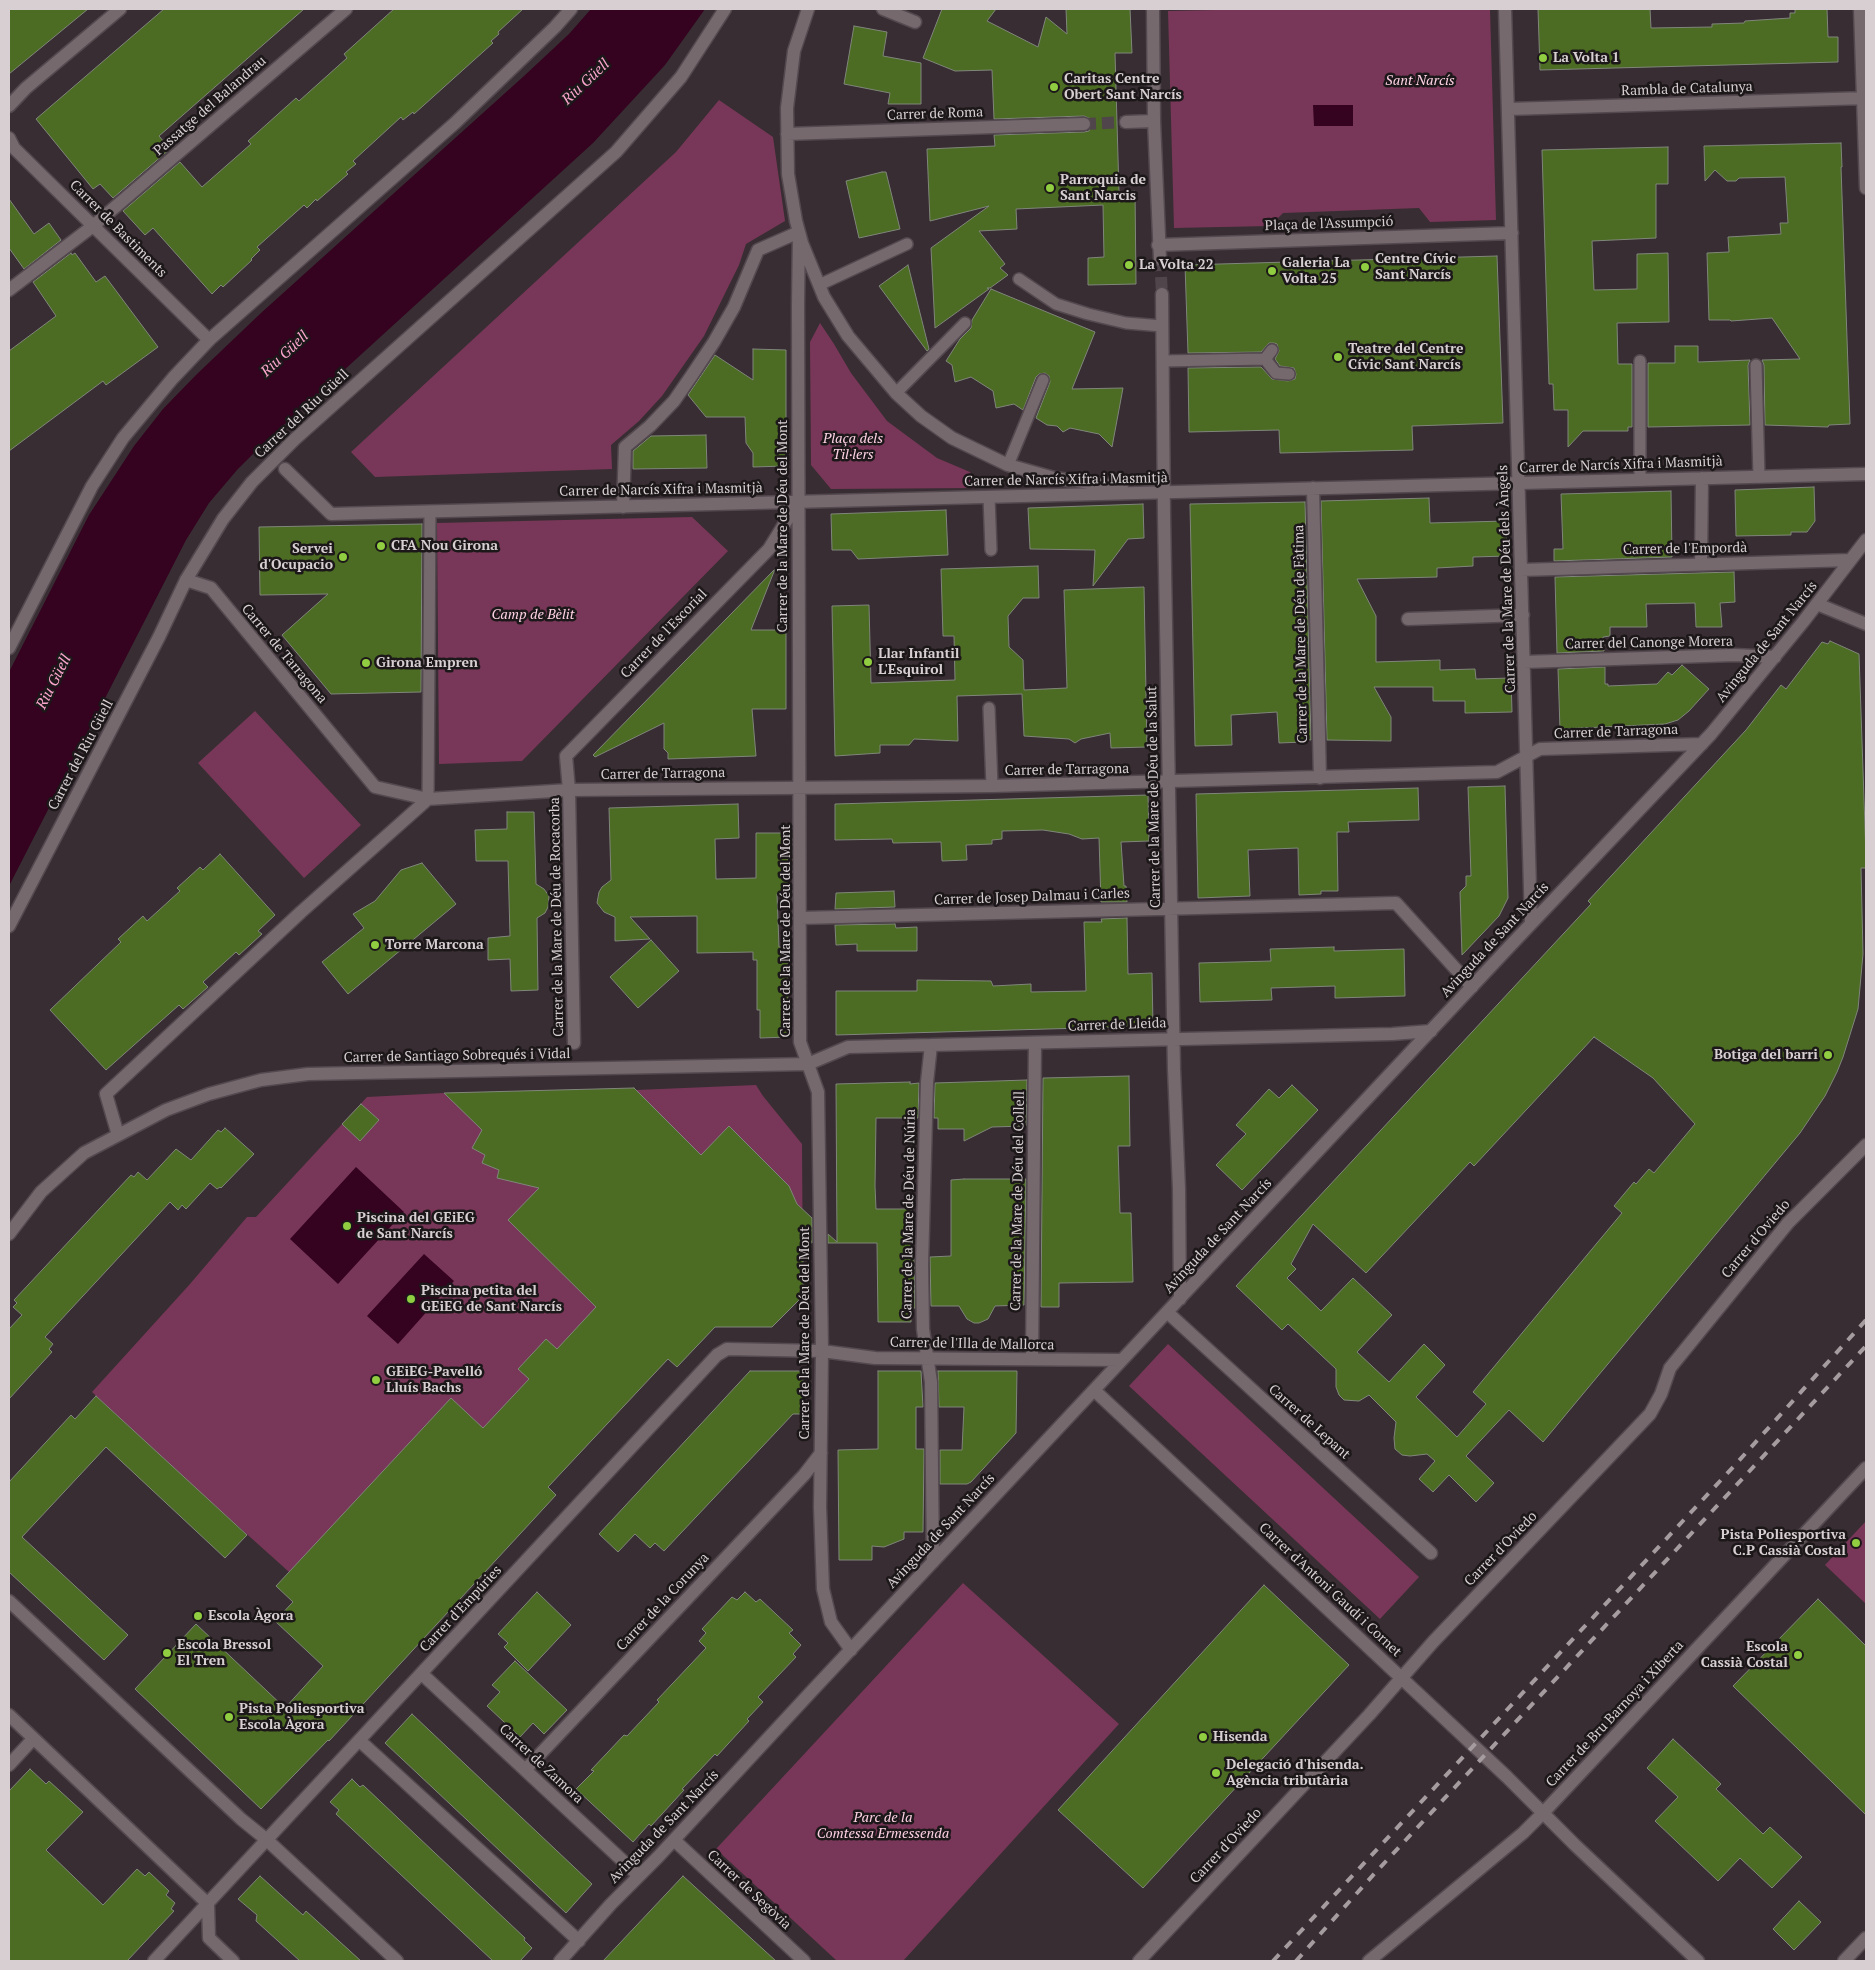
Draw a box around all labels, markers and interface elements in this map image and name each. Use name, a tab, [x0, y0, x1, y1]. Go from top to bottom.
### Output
place label: La Volta 1	[1553, 50, 1620, 66]
marker: La Volta 1	[1537, 52, 1549, 64]
street label: Passatge del Balandrau	[150, 53, 270, 159]
water label: Riu Güell	[558, 55, 614, 109]
place label: Caritas Centre Obert Sant Narcís	[1064, 71, 1182, 104]
park label: Sant Narcís	[1385, 73, 1455, 89]
street label: Rambla de Catalunya	[1621, 78, 1753, 100]
marker: Caritas Centre Obert Sant Narcís	[1048, 81, 1060, 93]
street label: Carrer de Roma	[887, 104, 983, 124]
place label: Parroquia de Sant Narcis	[1060, 172, 1146, 204]
street label: Carrer de Bastiments	[66, 177, 170, 281]
marker: Parroquia de Sant Narcis	[1044, 182, 1056, 194]
street label: Plaça de l'Assumpció	[1264, 213, 1394, 235]
place label: Centre Cívic Sant Narcís	[1375, 251, 1456, 284]
place label: Galeria La Volta 25	[1282, 255, 1350, 288]
place label: La Volta 22	[1139, 257, 1214, 273]
marker: La Volta 22	[1123, 259, 1135, 271]
marker: Centre Cívic Sant Narcís	[1359, 261, 1371, 273]
marker: Galeria La Volta 25	[1266, 265, 1278, 277]
water label: Riu Güell	[257, 327, 313, 381]
place label: Teatre del Centre Cívic Sant Narcís	[1348, 341, 1464, 374]
marker: Teatre del Centre Cívic Sant Narcís	[1332, 351, 1344, 363]
street label: Carrer del Riu Güell	[251, 366, 353, 462]
street label: Carrer de la Mare de Déu del Mont	[775, 419, 791, 633]
park label: Plaça dels Til·lers	[823, 431, 883, 464]
street label: Carrer de Narcís Xifra i Masmitjà	[1519, 453, 1723, 477]
street label: Carrer de la Mare de Déu dels Àngels	[1495, 465, 1519, 693]
street label: Carrer de Narcís Xifra i Masmitjà	[964, 470, 1168, 490]
street label: Carrer de Narcís Xifra i Masmitjà	[559, 480, 763, 500]
street label: Carrer de la Mare de Déu de Fàtima	[1291, 525, 1311, 743]
place label: CFA Nou Girona	[391, 538, 498, 554]
marker: CFA Nou Girona	[375, 540, 387, 552]
street label: Carrer de l'Empordà	[1623, 540, 1747, 558]
place label: Servei d'Ocupacio	[259, 541, 333, 574]
marker: Servei d'Ocupacio	[337, 551, 349, 563]
street label: Avinguda de Sant Narcís	[1713, 578, 1821, 706]
street label: Carrer de l'Escorial	[617, 586, 711, 682]
street label: Carrer de Tarragona	[238, 601, 330, 707]
park label: Camp de Bèlit	[492, 607, 574, 623]
street label: Carrer del Canonge Morera	[1565, 633, 1733, 653]
place label: Llar Infantil L'Esquirol	[878, 646, 959, 679]
water label: Riu Güell	[33, 652, 75, 712]
place label: Girona Empren	[376, 655, 478, 671]
marker: Llar Infantil L'Esquirol	[862, 656, 874, 668]
marker: Girona Empren	[360, 657, 372, 669]
street label: Carrer de la Mare de Déu de la Salut	[1144, 686, 1164, 908]
street label: Carrer del Riu Güell	[45, 697, 117, 813]
street label: Carrer de Tarragona	[1553, 721, 1679, 743]
street label: Carrer de Tarragona	[1005, 761, 1129, 779]
street label: Carrer de Tarragona	[601, 765, 725, 783]
street label: Carrer de la Mare de Déu de Rocacorba	[547, 797, 567, 1037]
street label: Carrer de la Mare de Déu del Mont	[778, 824, 794, 1038]
street label: Avinguda de Sant Narcís	[1437, 879, 1553, 1001]
street label: Carrer de Josep Dalmau i Carles	[934, 885, 1130, 909]
place label: Torre Marcona	[385, 937, 484, 953]
marker: Torre Marcona	[369, 939, 381, 951]
street label: Carrer de Lleida	[1067, 1015, 1167, 1035]
street label: Carrer de Santiago Sobrequés i Vidal	[344, 1046, 570, 1066]
place label: Botiga del barri	[1714, 1047, 1818, 1063]
marker: Botiga del barri	[1822, 1049, 1834, 1061]
street label: Carrer de la Mare de Déu del Collell	[1008, 1091, 1028, 1311]
street label: Carrer de la Mare de Déu de Núria	[899, 1109, 919, 1319]
street label: Avinguda de Sant Narcís	[1160, 1175, 1276, 1297]
street label: Carrer d'Oviedo	[1718, 1196, 1794, 1282]
place label: Piscina del GEiEG de Sant Narcís	[357, 1210, 475, 1242]
marker: Piscina del GEiEG de Sant Narcís	[341, 1220, 353, 1232]
street label: Carrer de la Mare de Déu del Mont	[797, 1226, 813, 1440]
place label: Piscina petita del GEiEG de Sant Narcís	[421, 1283, 562, 1315]
marker: Piscina petita del GEiEG de Sant Narcís	[405, 1293, 417, 1305]
street label: Carrer de l'Illa de Mallorca	[890, 1334, 1054, 1354]
place label: GEiEG-Pavelló Lluís Bachs	[386, 1364, 482, 1396]
marker: GEiEG-Pavelló Lluís Bachs	[370, 1374, 382, 1386]
street label: Carrer de Lepant	[1265, 1381, 1353, 1463]
street label: Avinguda de Sant Narcís	[883, 1470, 999, 1592]
street label: Carrer d'Oviedo	[1461, 1508, 1541, 1590]
street label: Carrer d'Antoni Gaudí i Cornet	[1255, 1520, 1405, 1660]
place label: Pista Poliesportiva C.P Cassià Costal	[1720, 1527, 1846, 1560]
marker: Pista Poliesportiva C.P Cassià Costal	[1850, 1537, 1862, 1549]
street label: Carrer de la Corunya	[613, 1550, 713, 1654]
street label: Carrer d'Empúries	[417, 1562, 505, 1656]
place label: Escola Àgora	[208, 1608, 294, 1624]
marker: Escola Àgora	[192, 1610, 204, 1622]
place label: Escola Bressol El Tren	[177, 1637, 271, 1670]
street label: Carrer de Bru Barnoya i Xiberta	[1543, 1637, 1687, 1791]
place label: Escola Cassià Costal	[1701, 1639, 1788, 1671]
marker: Escola Bressol El Tren	[161, 1647, 173, 1659]
marker: Escola Cassià Costal	[1792, 1649, 1804, 1661]
place label: Pista Poliesportiva Escola Àgora	[239, 1701, 365, 1734]
marker: Pista Poliesportiva Escola Àgora	[223, 1711, 235, 1723]
street label: Carrer de Zamora	[496, 1721, 586, 1807]
place label: Hisenda	[1213, 1729, 1267, 1745]
marker: Hisenda	[1197, 1731, 1209, 1743]
place label: Delegació d'hisenda. Agència tributària	[1226, 1757, 1364, 1790]
street label: Avinguda de Sant Narcís	[606, 1767, 722, 1887]
marker: Delegació d'hisenda. Agència tributària	[1210, 1767, 1222, 1779]
street label: Carrer d'Oviedo	[1187, 1805, 1265, 1887]
park label: Parc de la Comtessa Ermessenda	[817, 1810, 949, 1842]
street label: Carrer de Segòvia	[704, 1847, 794, 1933]

